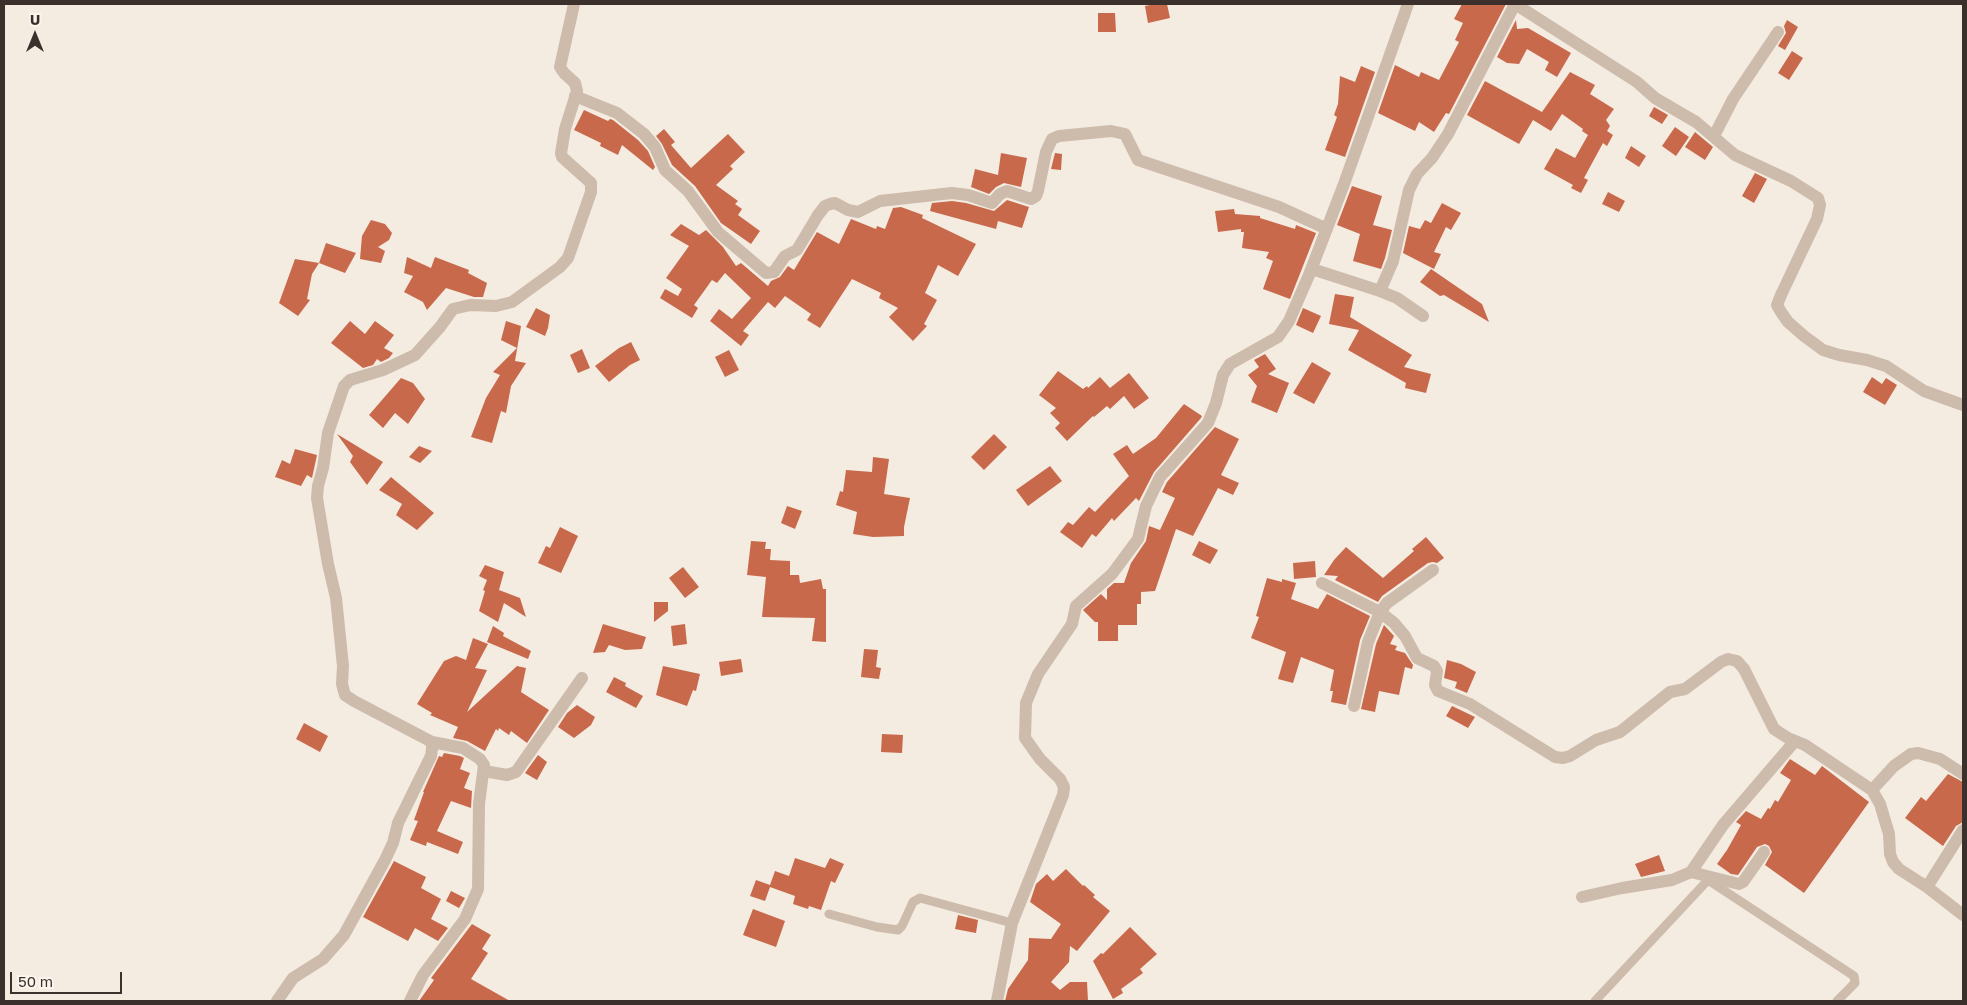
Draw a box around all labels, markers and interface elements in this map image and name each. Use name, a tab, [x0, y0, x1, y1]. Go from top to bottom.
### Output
north arrow	[10, 10, 60, 60]
text: U	[30, 11, 40, 28]
scale bar	[12, 962, 125, 994]
text: 50 m	[18, 972, 53, 990]

